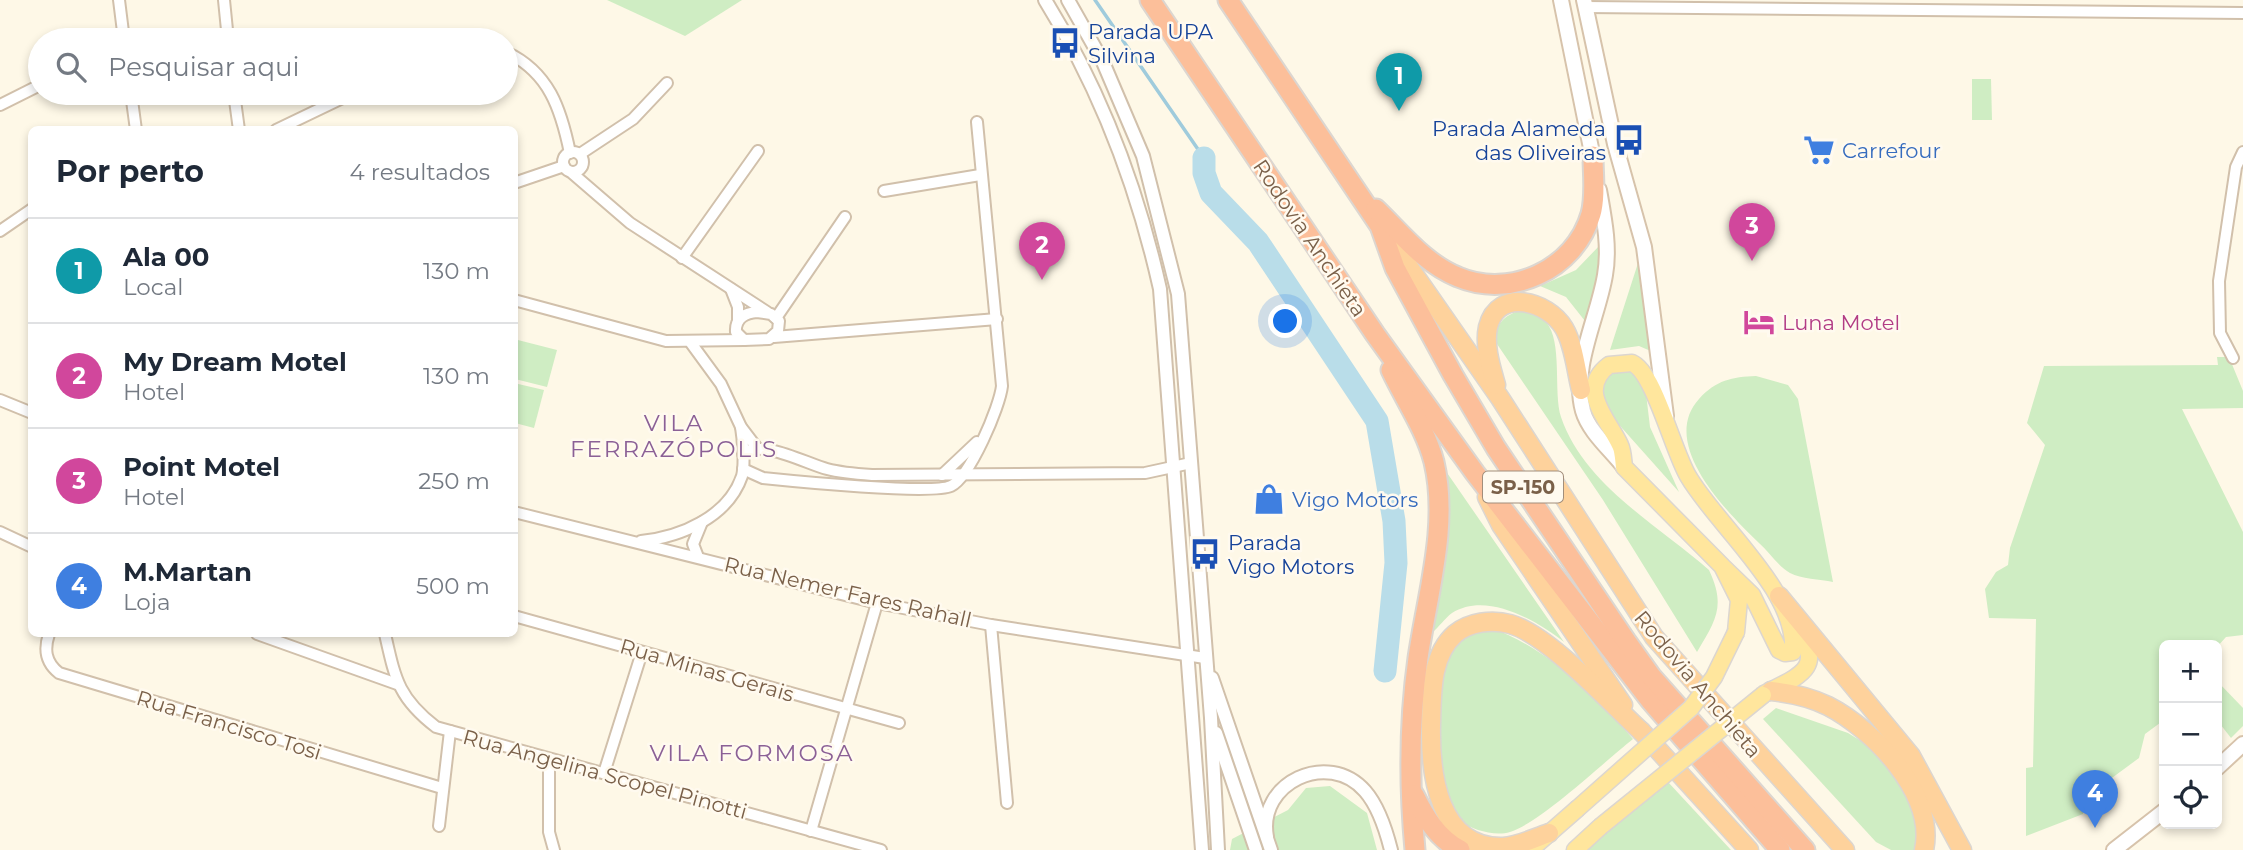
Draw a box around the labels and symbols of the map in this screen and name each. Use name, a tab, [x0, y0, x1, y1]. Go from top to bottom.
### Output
place label: Parada UPA Silvina	[1088, 19, 1214, 68]
bus stop icon: Parada UPA Silvina	[1048, 26, 1082, 60]
pin: 1	[1376, 53, 1422, 111]
place label: Parada Alameda das Oliveiras	[1432, 116, 1606, 165]
bus stop icon: Parada Alameda das Oliveiras	[1612, 123, 1646, 157]
supermarket icon: Carrefour	[1802, 133, 1836, 167]
place label: Carrefour	[1842, 138, 1941, 163]
street label: Rodovia Anchieta	[1248, 155, 1372, 321]
pin: 3	[1729, 203, 1775, 261]
pin: 2	[1019, 222, 1065, 280]
your location	[1268, 304, 1302, 338]
hotel icon: Luna Motel	[1742, 305, 1776, 339]
place label: Luna Motel	[1782, 310, 1900, 335]
district label: VILA FERRAZÓPOLIS	[570, 409, 778, 463]
road number: SP-150	[1483, 472, 1563, 502]
shop icon: Vigo Motors	[1252, 482, 1286, 516]
place label: Vigo Motors	[1292, 487, 1418, 512]
place label: Parada Vigo Motors	[1228, 530, 1354, 579]
bus stop icon: Parada Vigo Motors	[1188, 537, 1222, 571]
street label: Rua Nemer Fares Rahall	[722, 551, 974, 633]
street label: Rodovia Anchieta	[1629, 605, 1767, 763]
street label: Rua Minas Gerais	[617, 633, 797, 707]
street label: Rua Francisco Tosi	[133, 685, 325, 765]
street label: Rua Angelina Scopel Pinotti	[460, 724, 750, 824]
district label: VILA FORMOSA	[650, 739, 854, 767]
pin: 4	[2072, 770, 2118, 828]

